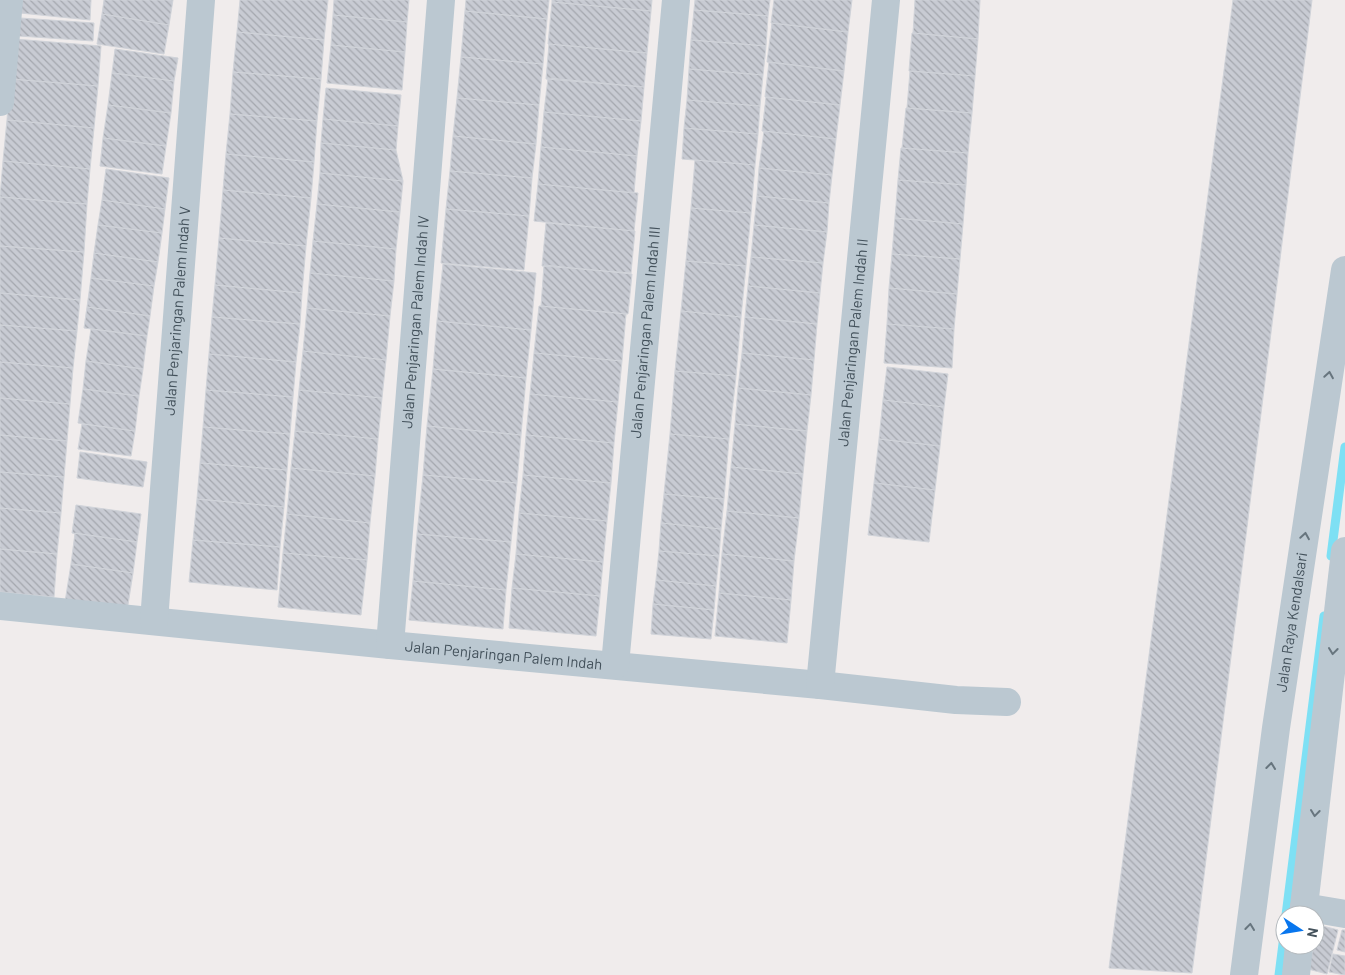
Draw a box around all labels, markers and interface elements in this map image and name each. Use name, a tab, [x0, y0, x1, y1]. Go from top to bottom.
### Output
street label: Jalan Penjaringan Palem Indah V	[160, 205, 193, 416]
street label: Jalan Penjaringan Palem Indah IV	[397, 214, 432, 429]
street label: Jalan Penjaringan Palem Indah III	[626, 226, 663, 439]
street label: Jalan Penjaringan Palem Indah II	[833, 238, 871, 447]
one-way arrow	[1324, 371, 1334, 379]
one-way arrow	[1299, 531, 1310, 539]
street label: Jalan Raya Kendalsari	[1272, 551, 1310, 693]
street label: Jalan Penjaringan Palem Indah	[404, 636, 603, 673]
one-way arrow	[1328, 647, 1339, 655]
one-way arrow	[1265, 761, 1276, 769]
one-way arrow	[1310, 809, 1321, 817]
north arrow	[1275, 905, 1325, 955]
one-way arrow	[1244, 922, 1255, 930]
text: N	[1304, 926, 1322, 939]

